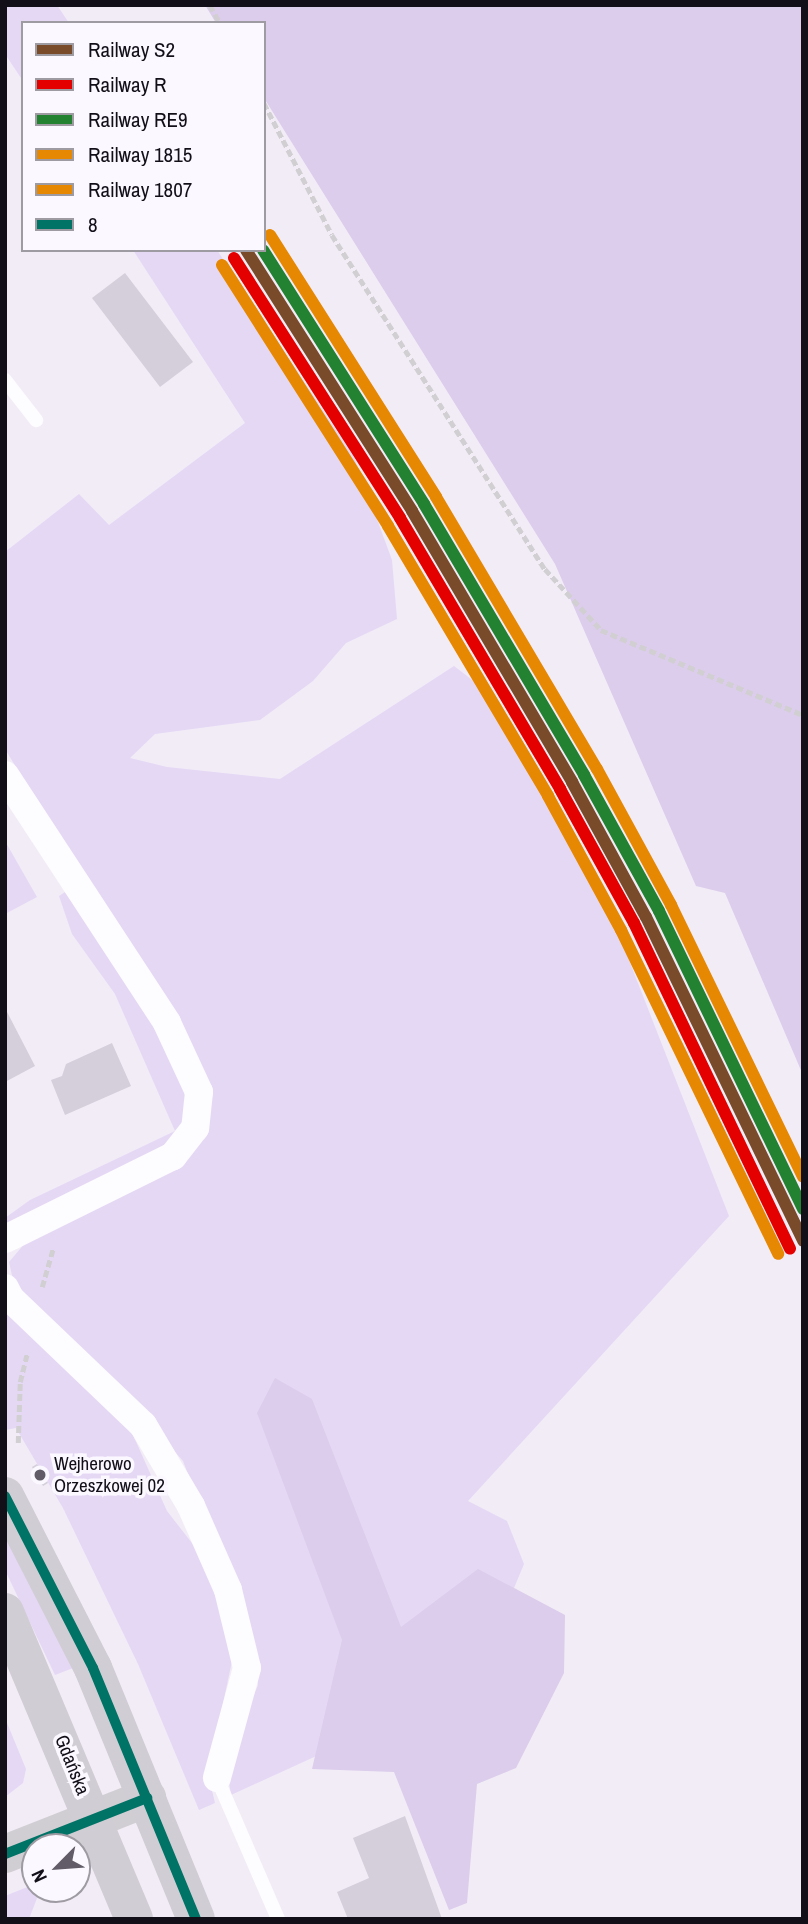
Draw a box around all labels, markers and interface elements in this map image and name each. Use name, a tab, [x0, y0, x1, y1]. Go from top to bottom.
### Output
legend	[21, 21, 266, 252]
text: Railway S2	[88, 35, 175, 64]
text: Railway R	[88, 70, 166, 99]
text: Railway RE9	[88, 105, 188, 134]
text: Railway 1815	[88, 140, 192, 169]
text: Railway 1807	[88, 175, 192, 204]
text: 8	[88, 210, 98, 239]
place label: Wejherowo Orzeszkowej 02	[54, 1453, 165, 1497]
marker: Wejherowo Orzeszkowej 02	[32, 1467, 48, 1483]
street label: Gdańska	[50, 1732, 94, 1798]
north arrow	[21, 1833, 91, 1903]
text: N	[25, 1865, 53, 1887]

